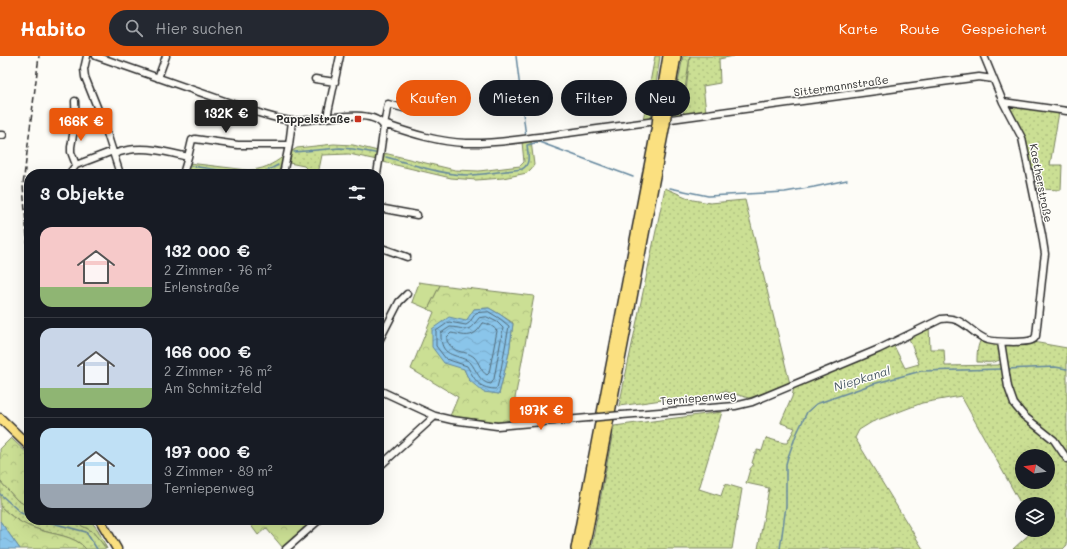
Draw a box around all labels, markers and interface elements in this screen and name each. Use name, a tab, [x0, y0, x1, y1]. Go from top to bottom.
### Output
search box	[109, 10, 389, 46]
text: Habito	[20, 16, 85, 41]
icon: search	[123, 17, 145, 39]
text: Hier suchen	[155, 18, 243, 38]
text: Karte	[839, 19, 878, 38]
text: Route	[900, 19, 940, 38]
text: Gespeichert	[962, 19, 1047, 38]
street label: Sittermannstraße	[792, 71, 890, 100]
chip: Kaufen	[396, 80, 471, 116]
chip: Mieten	[479, 80, 553, 116]
chip: Filter	[561, 80, 627, 116]
chip: Neu	[635, 80, 690, 116]
pin: 132K €	[193, 100, 259, 134]
text: 132K €	[204, 104, 248, 121]
pin: 166K €	[48, 108, 114, 142]
place label: Pappelstraße	[276, 111, 350, 126]
text: 166K €	[58, 112, 104, 129]
marker: Pappelstraße	[353, 114, 363, 124]
street label: Kaetherstraße	[1026, 142, 1057, 224]
text: 3 Objekte	[40, 182, 124, 204]
icon: filters	[346, 182, 368, 204]
text: 132 000 €	[164, 239, 250, 261]
icon: home	[72, 243, 120, 291]
text: 2 Zimmer · 76 m²	[164, 261, 272, 278]
text: Erlenstraße	[164, 278, 239, 295]
text: 166 000 €	[164, 340, 251, 362]
icon: home	[72, 344, 120, 392]
text: 2 Zimmer · 76 m²	[164, 362, 272, 379]
water label: Niepkanal	[831, 362, 892, 394]
text: Am Schmitzfeld	[164, 379, 262, 396]
street label: Terniepenweg	[659, 387, 737, 408]
pin: 197K €	[508, 397, 574, 431]
text: 197K €	[519, 401, 563, 418]
text: 197 000 €	[164, 440, 250, 462]
icon: home	[72, 444, 120, 492]
north arrow	[1015, 449, 1055, 489]
map controls	[1015, 449, 1055, 537]
text: 3 Zimmer · 89 m²	[164, 462, 273, 479]
text: Terniepenweg	[164, 479, 254, 496]
button: layers	[1015, 497, 1055, 537]

